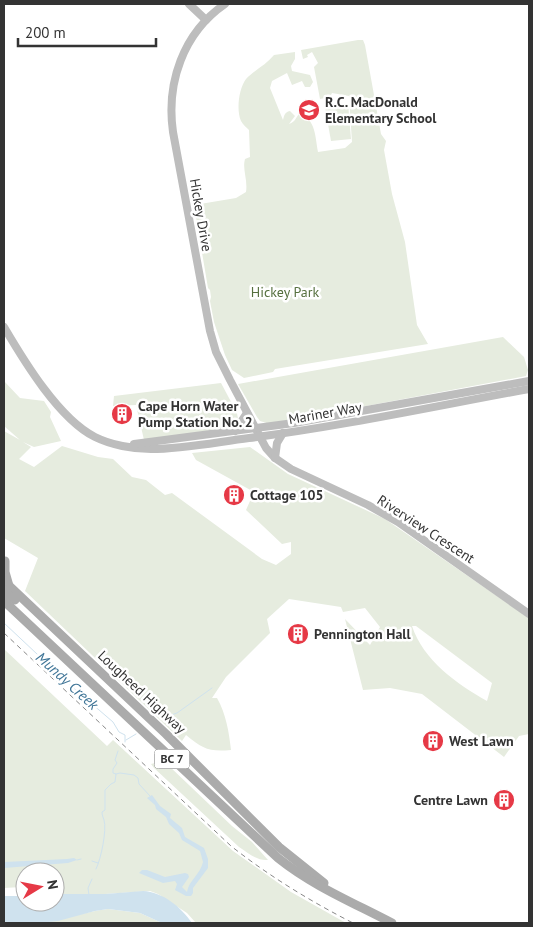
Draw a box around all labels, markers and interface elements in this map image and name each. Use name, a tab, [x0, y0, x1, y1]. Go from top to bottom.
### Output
scale bar	[18, 15, 155, 47]
text: 200 m	[25, 23, 66, 42]
place label: R.C. MacDonald Elementary School	[325, 93, 437, 127]
school or university icon: R.C. MacDonald Elementary School	[297, 98, 321, 122]
street label: Hickey Drive	[186, 177, 216, 253]
park label: Hickey Park	[251, 283, 319, 301]
place label: Cape Horn Water Pump Station No. 2	[138, 397, 253, 431]
street label: Mariner Way	[287, 398, 363, 428]
building icon: Cape Horn Water Pump Station No. 2	[110, 402, 134, 426]
building icon: Cottage 105	[222, 483, 246, 507]
place label: Cottage 105	[250, 486, 323, 504]
street label: Riverview Crescent	[374, 491, 478, 567]
building icon: Pennington Hall	[286, 622, 310, 646]
place label: Pennington Hall	[314, 625, 411, 643]
street label: Lougheed Highway	[94, 647, 190, 738]
water label: Mundy Creek	[32, 648, 104, 715]
building icon: West Lawn	[421, 729, 445, 753]
place label: West Lawn	[449, 732, 514, 750]
road number: BC 7	[154, 750, 190, 769]
building icon: Centre Lawn	[492, 788, 516, 812]
place label: Centre Lawn	[414, 791, 488, 809]
north arrow	[15, 862, 65, 912]
text: N	[43, 879, 62, 891]

